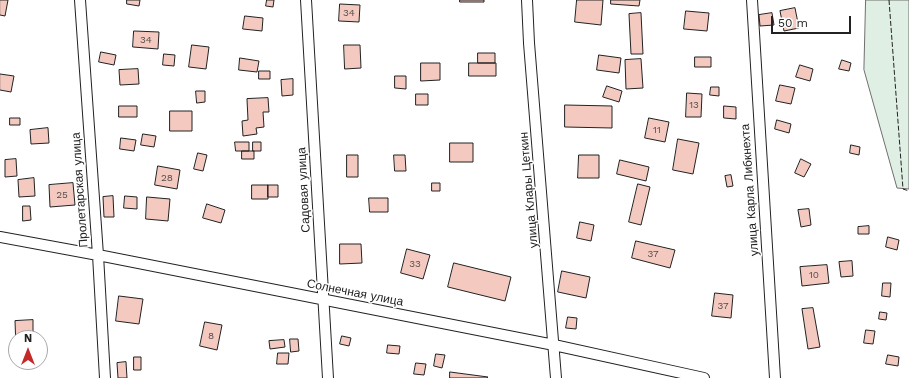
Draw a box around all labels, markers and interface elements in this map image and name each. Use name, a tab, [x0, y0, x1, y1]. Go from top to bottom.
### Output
house number: 34	[343, 7, 355, 19]
scale bar	[773, 8, 853, 34]
text: 50 m	[778, 16, 808, 30]
house number: 34	[140, 34, 152, 46]
house number: 13	[689, 99, 699, 111]
street label: улица Карла Либкнехта	[738, 123, 762, 257]
house number: 11	[653, 124, 661, 136]
street label: улица Клары Цеткин	[517, 131, 541, 249]
street label: Пролетарская улица	[69, 132, 91, 248]
street label: Садовая улица	[295, 147, 313, 233]
house number: 28	[161, 172, 173, 184]
house number: 25	[56, 189, 68, 201]
house number: 37	[647, 248, 659, 260]
house number: 33	[409, 258, 421, 270]
house number: 10	[809, 269, 819, 281]
street label: Солнечная улица	[305, 277, 405, 309]
house number: 37	[717, 300, 729, 312]
north arrow	[8, 330, 48, 370]
house number: 8	[208, 330, 214, 342]
text: N	[24, 332, 32, 345]

